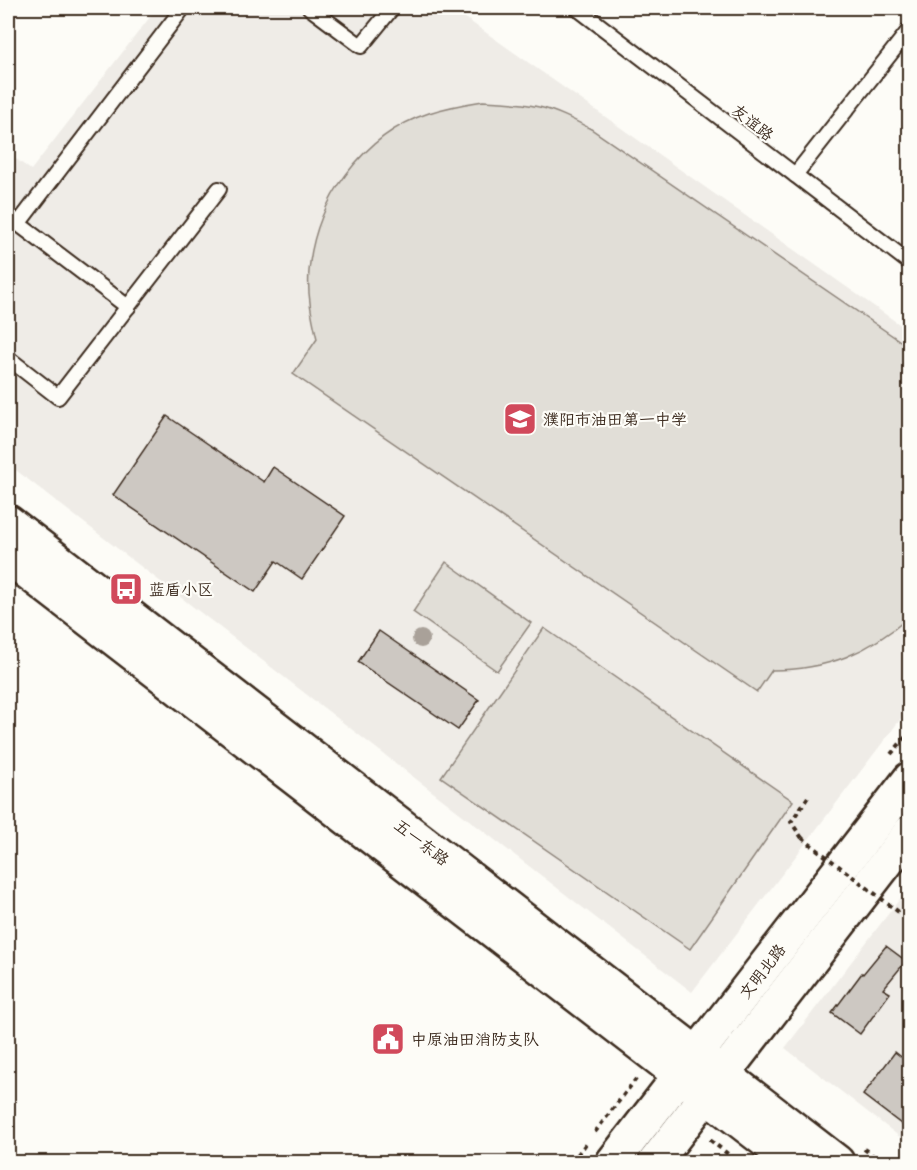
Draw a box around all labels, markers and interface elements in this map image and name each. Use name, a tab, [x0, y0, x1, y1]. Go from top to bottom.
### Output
street label: 友谊路	[728, 99, 778, 145]
school or university icon: 濮阳市油田第一中学	[502, 401, 538, 437]
place label: 濮阳市油田第一中学	[543, 409, 687, 429]
bus stop icon: 蓝盾小区	[108, 571, 144, 607]
place label: 蓝盾小区	[149, 579, 213, 599]
street label: 五一东路	[391, 814, 453, 870]
street label: 文明北路	[734, 940, 790, 1002]
public building icon: 中原油田消防支队	[370, 1021, 406, 1057]
place label: 中原油田消防支队	[411, 1029, 539, 1049]

